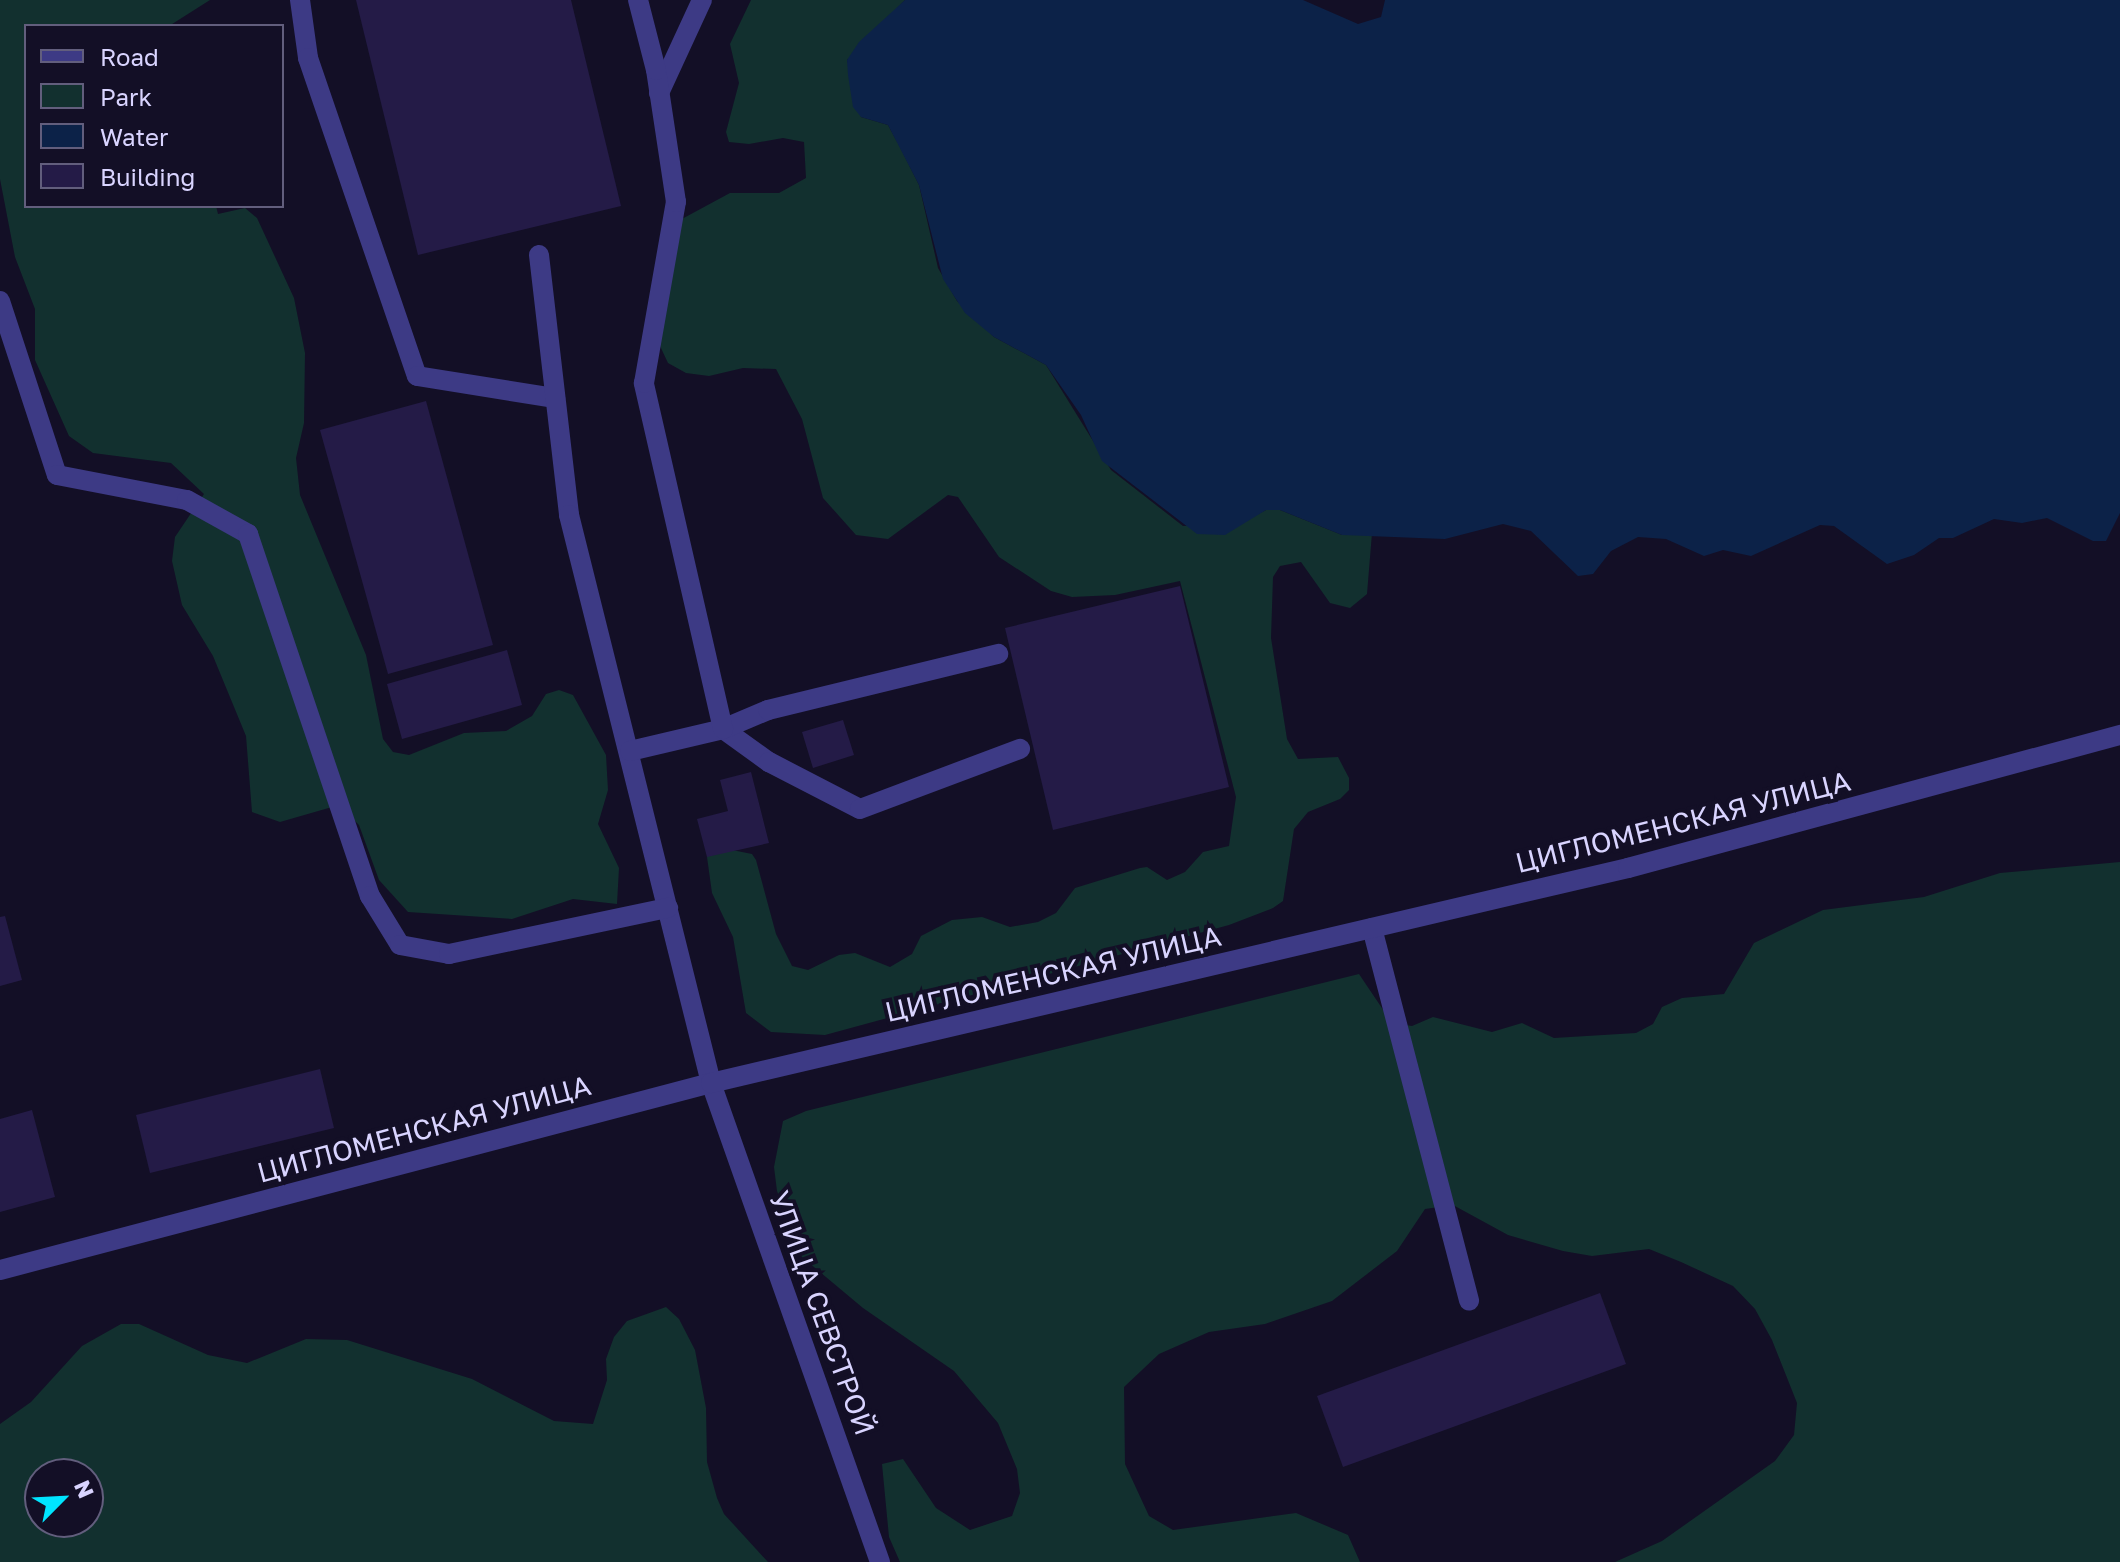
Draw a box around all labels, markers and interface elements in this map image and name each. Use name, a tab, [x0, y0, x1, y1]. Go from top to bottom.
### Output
legend	[24, 24, 284, 208]
text: Road	[100, 42, 159, 71]
text: Park	[100, 82, 152, 111]
text: Water	[100, 122, 168, 151]
text: Building	[100, 162, 195, 191]
street label: ЦИГЛОМЕНСКАЯ УЛИЦА	[1512, 764, 1854, 880]
street label: ЦИГЛОМЕНСКАЯ УЛИЦА	[882, 919, 1224, 1029]
street label: ЦИГЛОМЕНСКАЯ УЛИЦА	[254, 1068, 594, 1190]
street label: УЛИЦА СЕВСТРОЙ	[762, 1186, 882, 1440]
north arrow	[24, 1458, 104, 1538]
text: N	[69, 1476, 100, 1502]

